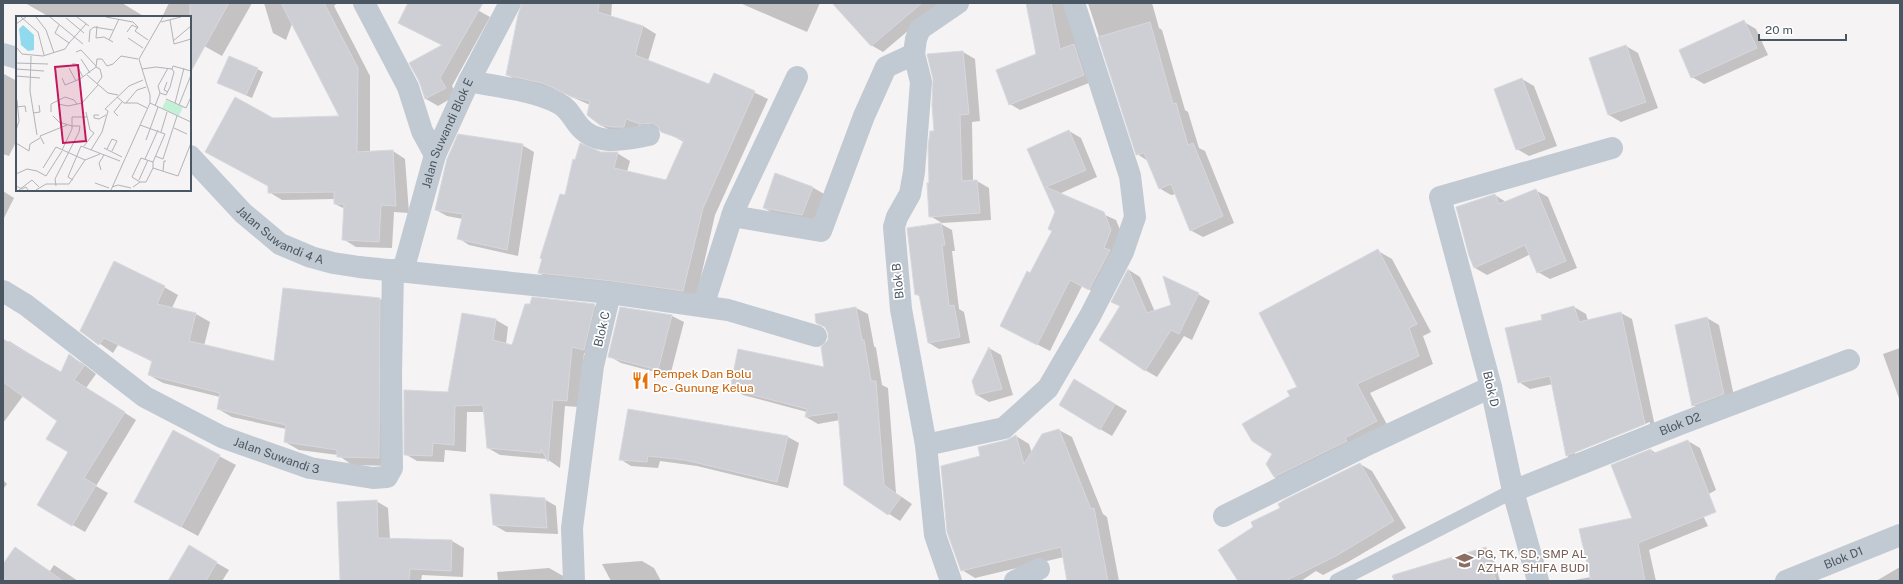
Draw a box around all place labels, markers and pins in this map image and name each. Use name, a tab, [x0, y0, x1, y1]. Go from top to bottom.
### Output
place label: Pempek Dan Bolu Dc - Gunung Kelua	[653, 367, 754, 395]
restaurant icon: Pempek Dan Bolu Dc - Gunung Kelua	[630, 371, 650, 391]
place label: PG, TK, SD, SMP AL AZHAR SHIFA BUDI	[1477, 547, 1589, 575]
school or university icon: PG, TK, SD, SMP AL AZHAR SHIFA BUDI	[1454, 551, 1474, 571]

